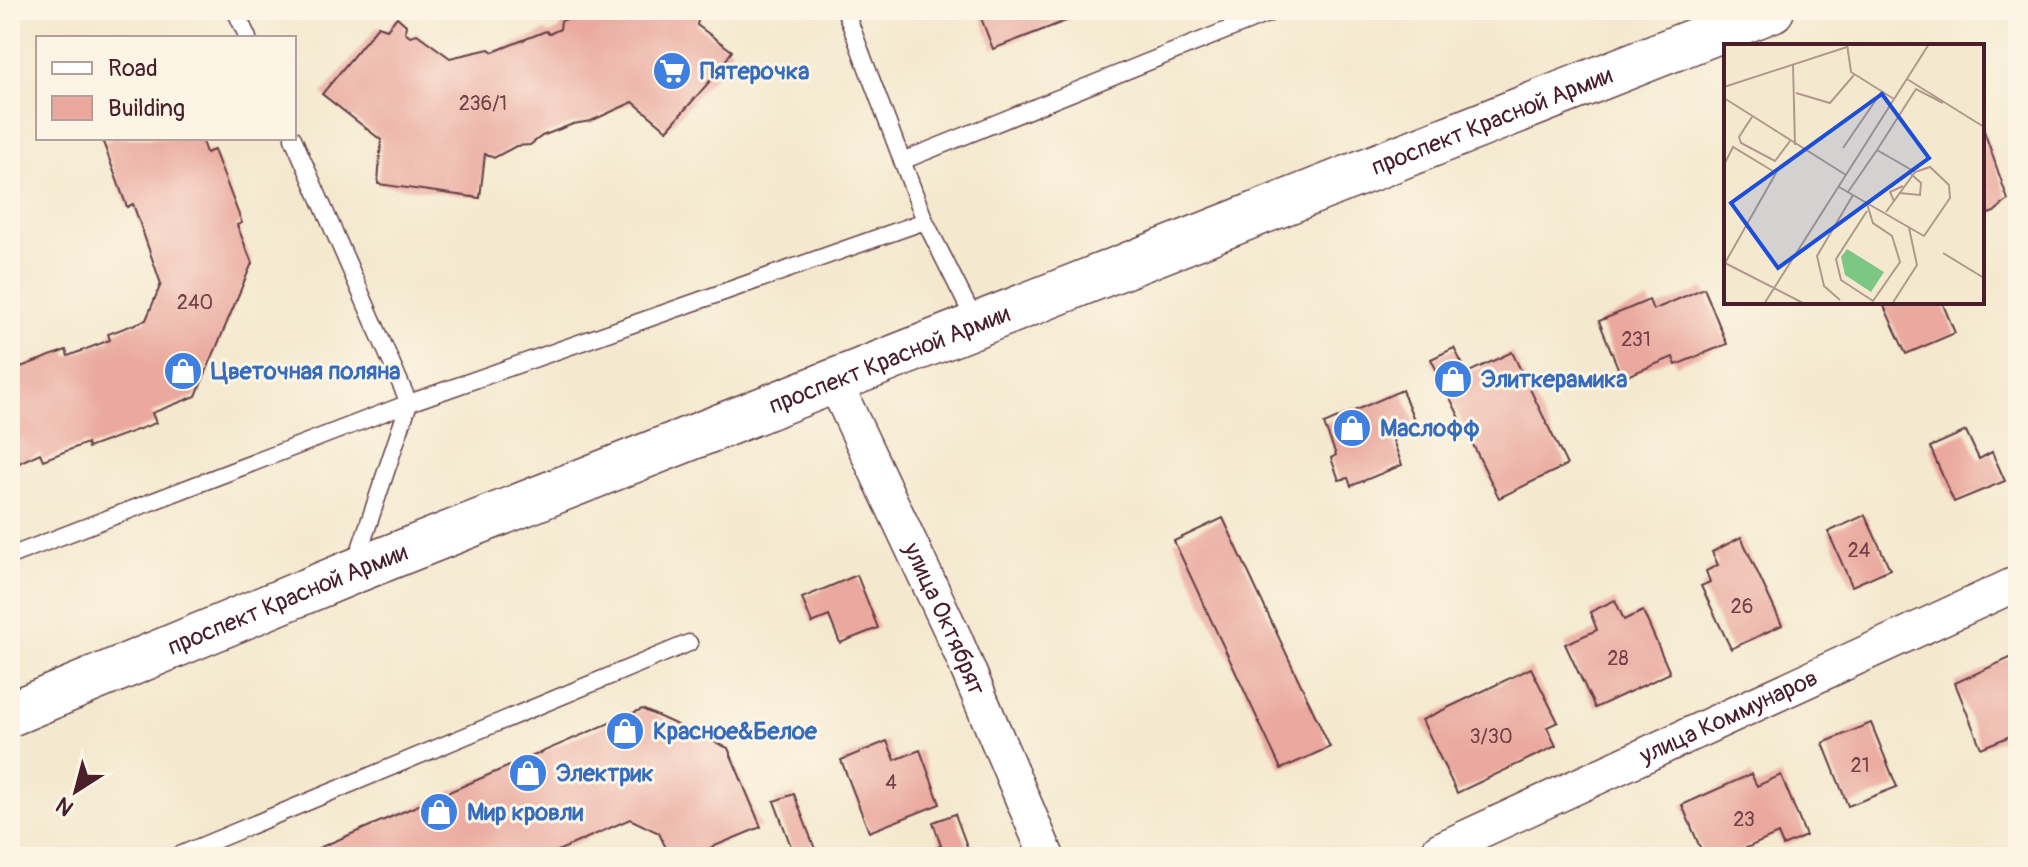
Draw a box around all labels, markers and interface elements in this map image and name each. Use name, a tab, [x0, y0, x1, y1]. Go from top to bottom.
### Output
legend	[36, 36, 296, 140]
inset map	[1724, 44, 1984, 304]
supermarket icon: Пятерочка	[651, 50, 693, 92]
text: Road	[108, 54, 158, 83]
place label: Пятерочка	[700, 57, 809, 86]
street label: проспект Красной Армии	[1367, 60, 1617, 182]
house number: 236/1	[459, 91, 507, 116]
text: Building	[108, 94, 185, 123]
house number: 240	[177, 290, 213, 315]
street label: проспект Красной Армии	[765, 299, 1014, 420]
house number: 231	[1621, 327, 1651, 352]
shop icon: Цветочная поляна	[162, 350, 204, 392]
place label: Цветочная поляна	[211, 357, 400, 386]
shop icon: Элиткерамика	[1432, 358, 1474, 400]
place label: Элиткерамика	[1481, 365, 1627, 394]
shop icon: Маслофф	[1331, 407, 1373, 449]
place label: Маслофф	[1380, 414, 1480, 443]
street label: проспект Красной Армии	[163, 537, 412, 662]
street label: улица Октябрят	[897, 537, 991, 699]
house number: 24	[1848, 538, 1871, 563]
house number: 26	[1731, 594, 1753, 619]
house number: 28	[1607, 646, 1629, 671]
street label: улица Коммунаров	[1634, 663, 1822, 770]
shop icon: Красное&Белое	[604, 710, 646, 752]
place label: Красное&Белое	[653, 717, 818, 746]
house number: 3/30	[1469, 724, 1513, 749]
north arrow	[36, 751, 116, 831]
shop icon: Электрик	[507, 752, 549, 794]
house number: 21	[1851, 753, 1870, 778]
place label: Электрик	[556, 759, 654, 788]
house number: 4	[885, 770, 897, 795]
text: N	[50, 791, 79, 822]
shop icon: Мир кровли	[418, 791, 460, 833]
place label: Мир кровли	[467, 798, 584, 827]
house number: 23	[1733, 807, 1755, 832]

